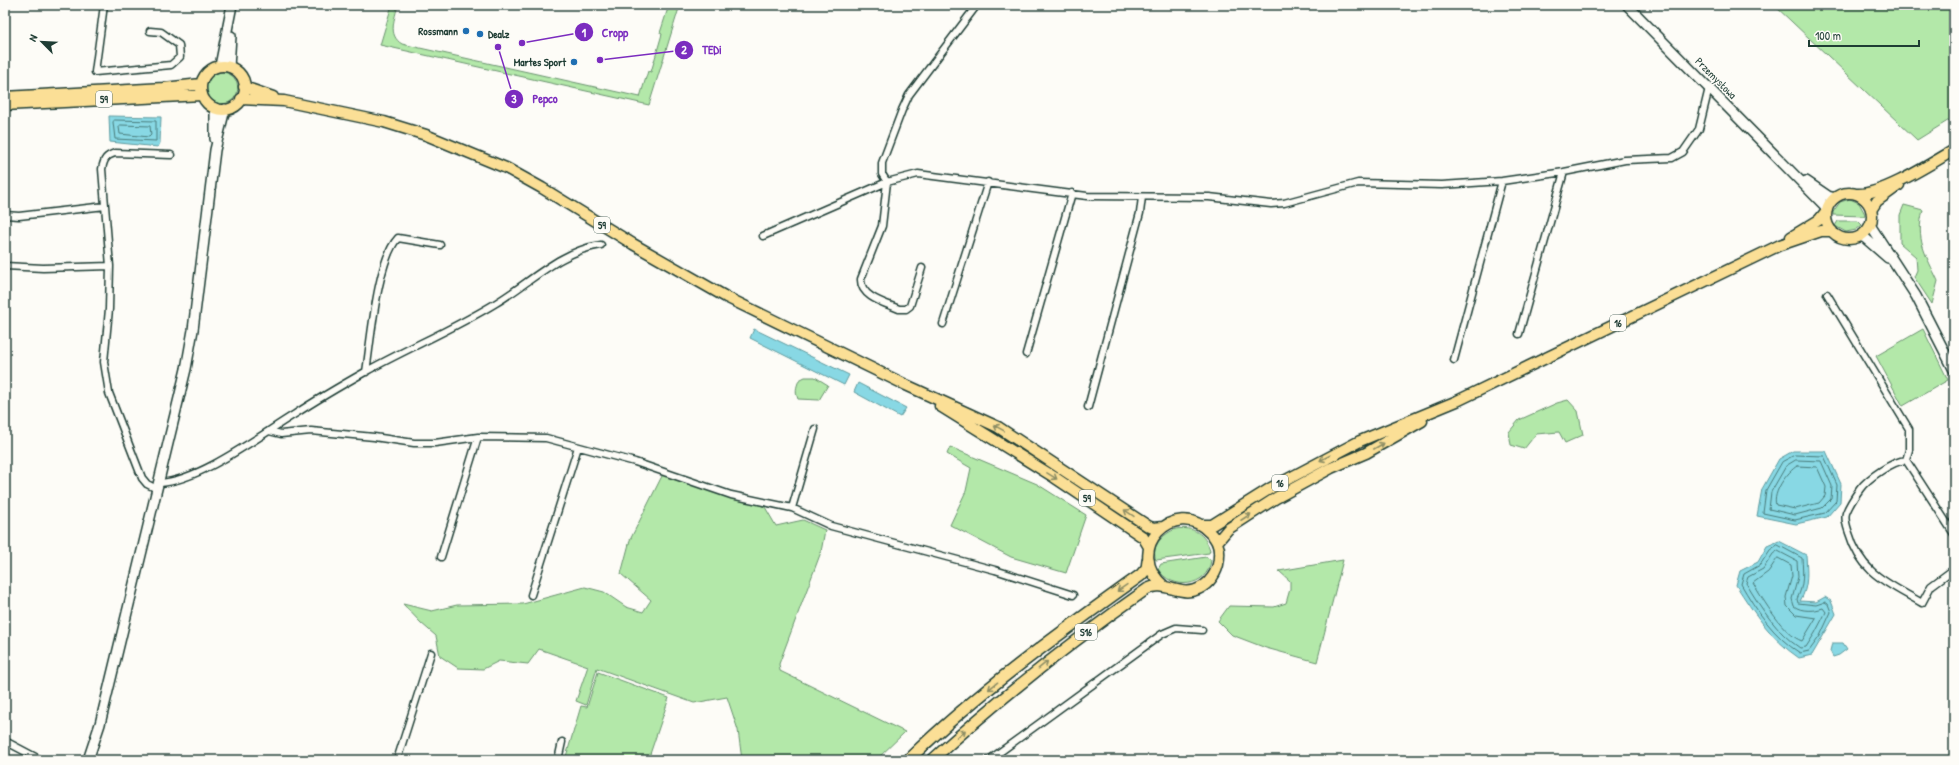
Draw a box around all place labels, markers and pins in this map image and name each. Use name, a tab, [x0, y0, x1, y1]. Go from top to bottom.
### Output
callout: Cropp	[574, 20, 636, 44]
place label: Rossmann	[418, 24, 458, 38]
marker: Rossmann	[461, 26, 471, 36]
place label: Dealz	[488, 27, 510, 41]
marker: Dealz	[475, 29, 485, 39]
callout: TEDi	[674, 38, 730, 62]
place label: Martes Sport	[514, 55, 567, 70]
marker: Martes Sport	[569, 57, 579, 67]
callout: Pepco	[504, 87, 565, 111]

